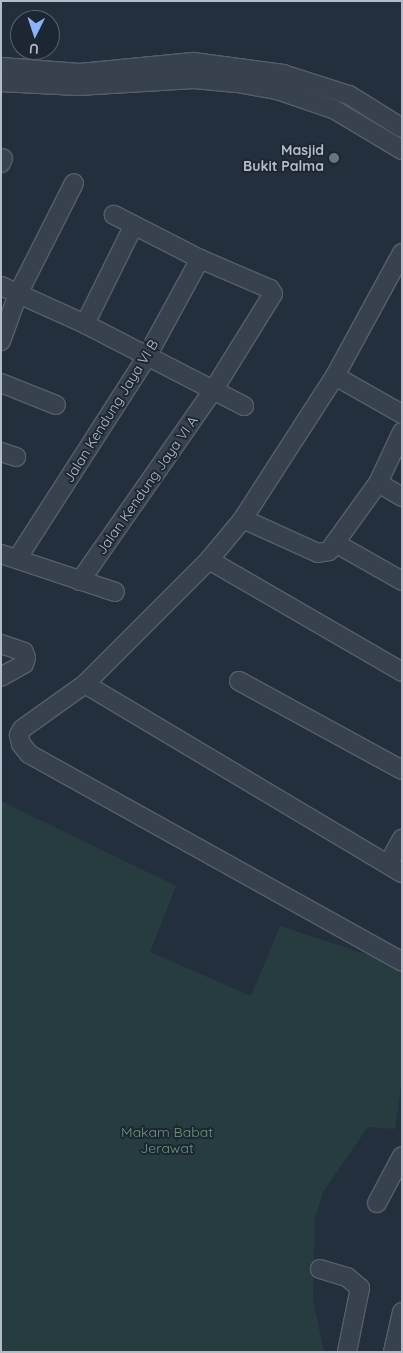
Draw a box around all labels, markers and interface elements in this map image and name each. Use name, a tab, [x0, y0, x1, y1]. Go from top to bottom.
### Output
north arrow	[10, 10, 60, 60]
text: U	[28, 40, 40, 58]
place label: Masjid Bukit Palma	[243, 142, 324, 174]
marker: Masjid Bukit Palma	[328, 152, 340, 164]
street label: Jalan Kendung Jaya VI B	[60, 337, 162, 485]
street label: Jalan Kendung Jaya VI A	[93, 413, 201, 557]
park label: Makam Babat Jerawat	[121, 1124, 213, 1156]

